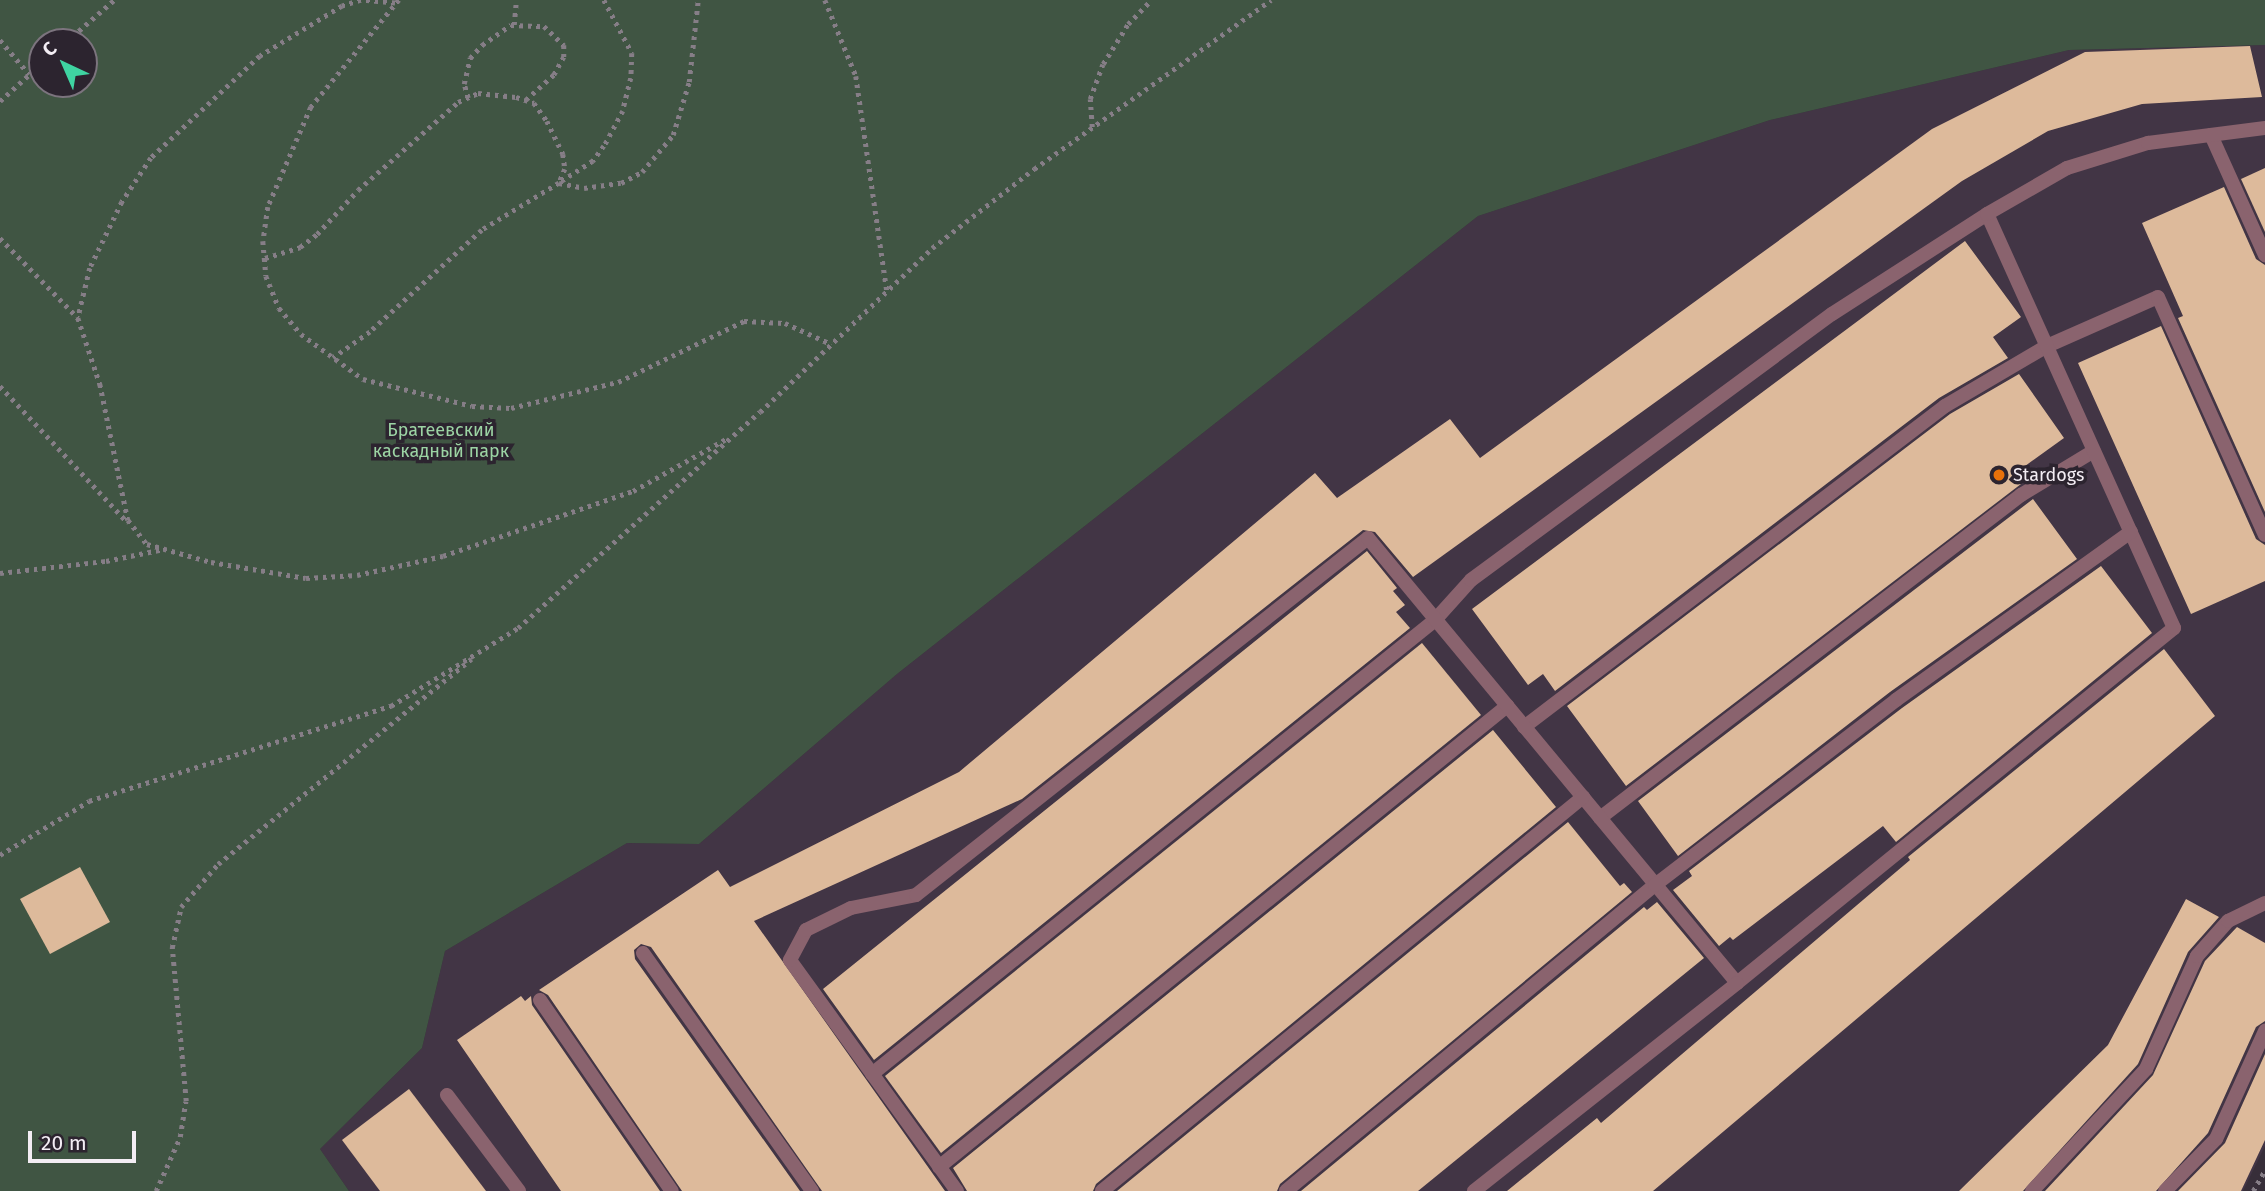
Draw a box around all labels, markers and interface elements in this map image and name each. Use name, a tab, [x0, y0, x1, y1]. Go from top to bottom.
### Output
north arrow	[28, 28, 98, 98]
text: С	[38, 37, 61, 61]
park label: Братеевский каскадный парк	[373, 420, 509, 462]
place label: Stardogs	[2013, 464, 2084, 486]
marker: Stardogs	[1991, 467, 2007, 483]
scale bar	[32, 1118, 140, 1162]
text: 20 m	[41, 1130, 87, 1156]

